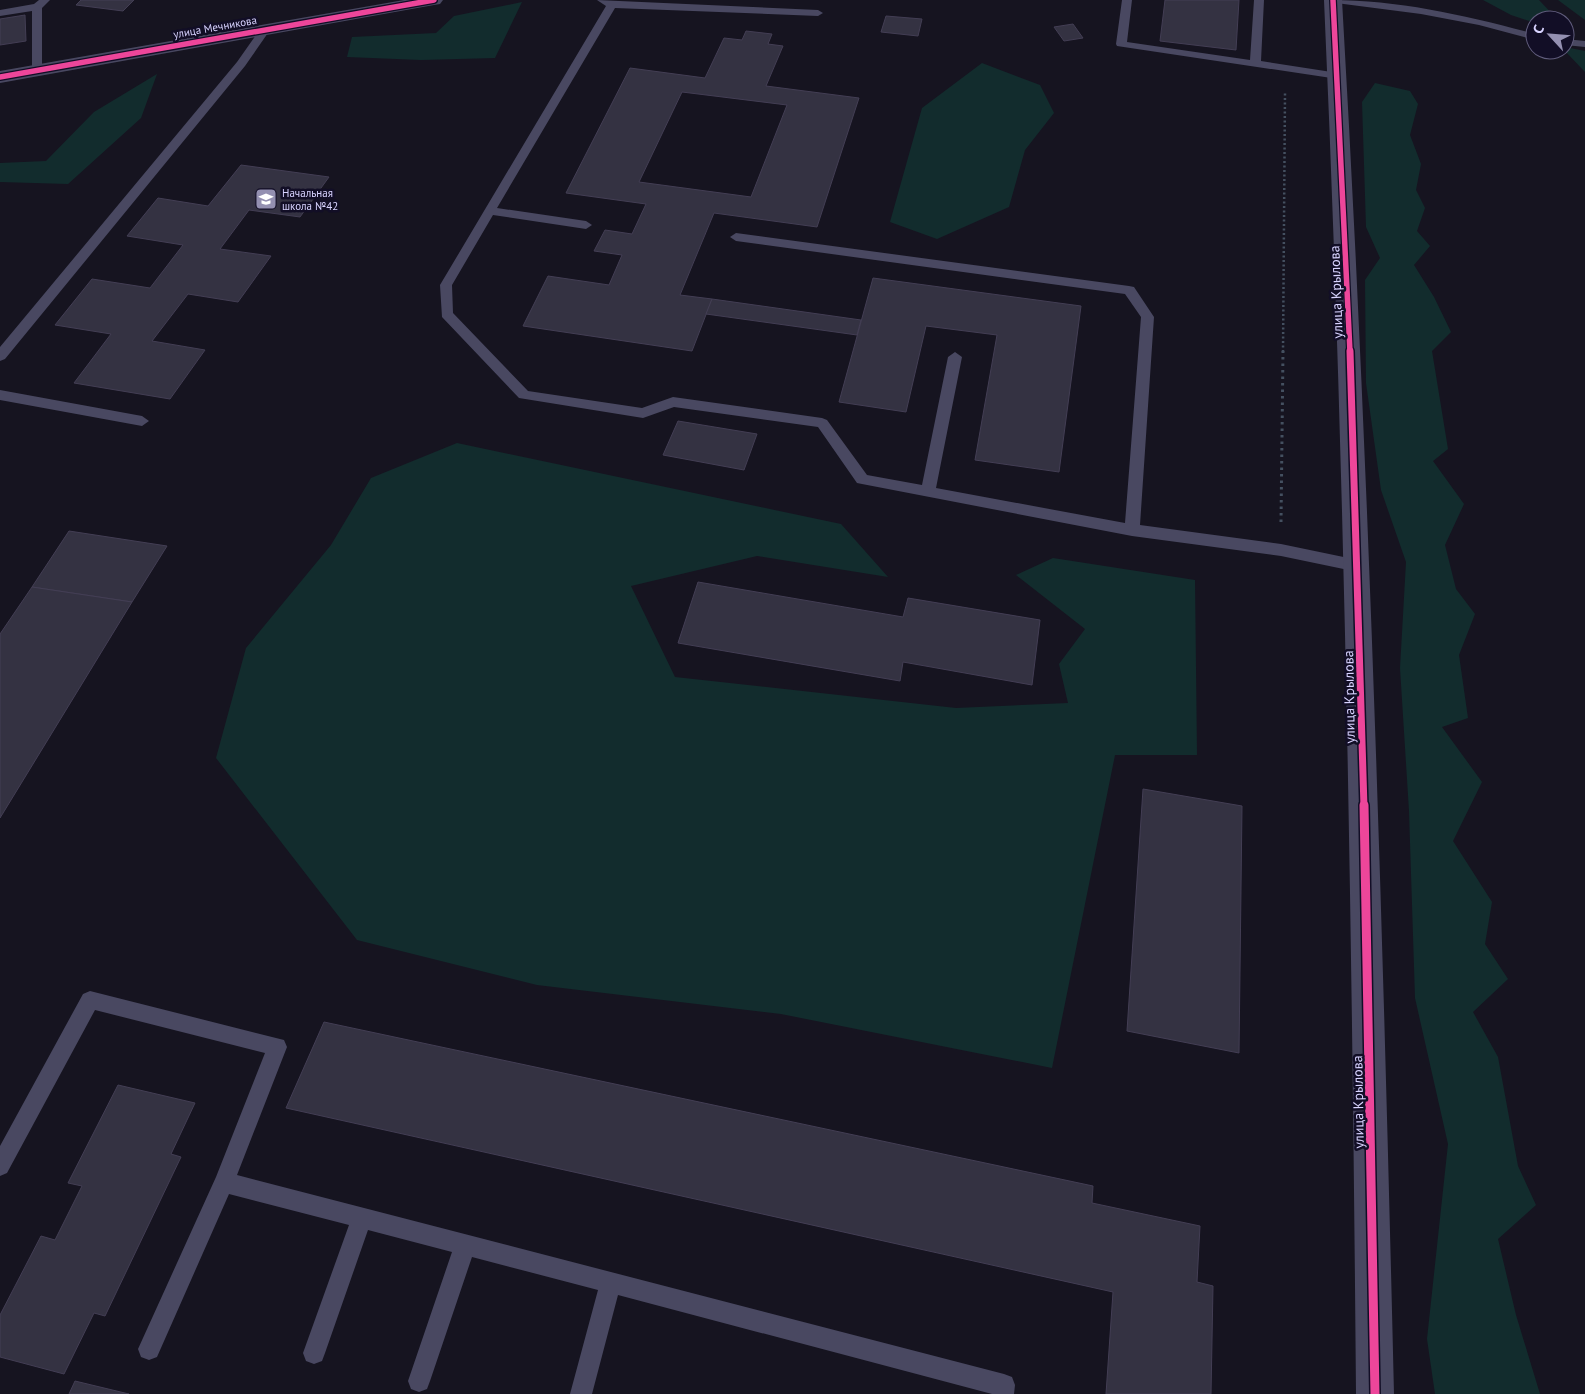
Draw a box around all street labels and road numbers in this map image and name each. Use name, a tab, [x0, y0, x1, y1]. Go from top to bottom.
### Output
street label: улица Мечникова	[172, 13, 258, 41]
street label: улица Крылова	[1325, 245, 1347, 339]
street label: улица Крылова	[1339, 650, 1359, 744]
street label: улица Крылова	[1348, 1055, 1368, 1149]

